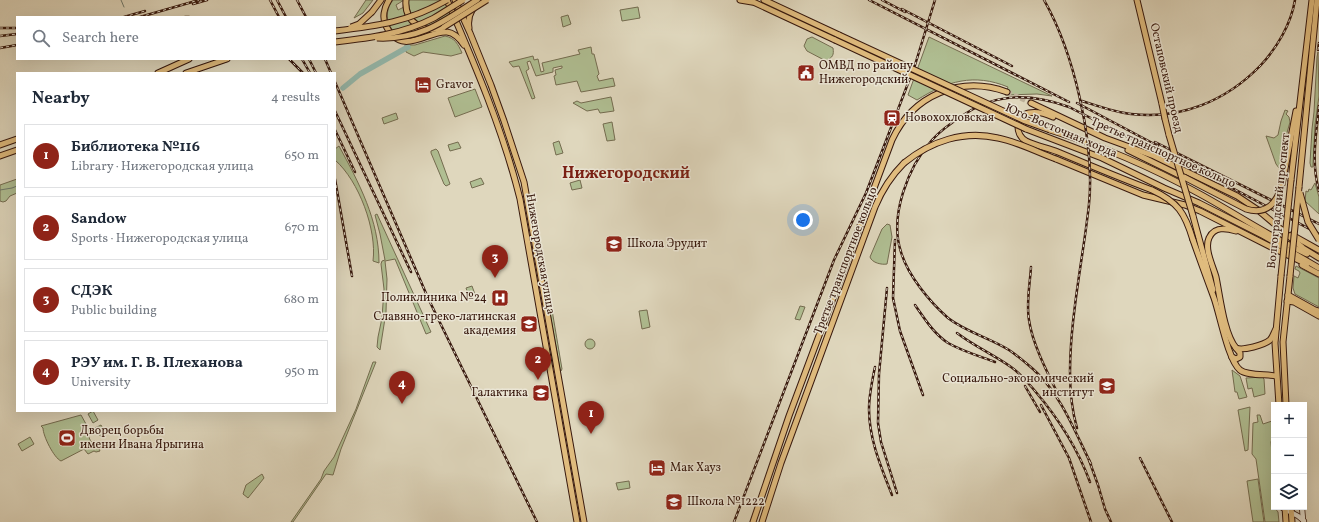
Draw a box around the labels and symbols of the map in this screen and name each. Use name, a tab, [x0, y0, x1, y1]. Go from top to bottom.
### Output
street label: Остаповский проезд	[1146, 21, 1186, 135]
place label: ОМВД по району Нижегородский	[819, 58, 914, 88]
public building icon: ОМВД по району Нижегородский	[796, 63, 816, 83]
hotel icon: Gravor	[413, 75, 433, 95]
place label: Gravor	[436, 77, 473, 93]
street label: Юго-Восточная хорда	[1002, 100, 1120, 162]
station icon: Новохохловская	[882, 108, 902, 128]
place label: Новохохловская	[905, 110, 994, 126]
street label: Третье транспортное кольцо	[1088, 114, 1238, 192]
street label: Волгоградский проспект	[1264, 132, 1294, 270]
district label: Нижегородский	[562, 163, 690, 185]
street label: Третье транспортное кольцо	[810, 185, 882, 337]
street label: Нижегородская улица	[521, 192, 559, 316]
your location	[793, 210, 813, 230]
school or university icon: Школа Эрудит	[604, 234, 624, 254]
place label: Школа Эрудит	[627, 236, 707, 252]
pin: 3	[482, 245, 508, 278]
hospital icon: Поликлиника №24	[490, 288, 510, 308]
place label: Поликлиника №24	[381, 290, 487, 306]
place label: Славяно-греко-латинская академия	[374, 309, 516, 339]
school or university icon: Славяно-греко-латинская академия	[519, 314, 539, 334]
pin: 2	[525, 347, 551, 380]
pin: 4	[389, 371, 415, 404]
place label: Социально-экономический институт	[942, 371, 1094, 401]
school or university icon: Социально-экономический институт	[1097, 376, 1117, 396]
school or university icon: Галактика	[531, 383, 551, 403]
place label: Галактика	[471, 385, 528, 401]
pin: 1	[578, 401, 604, 434]
place label: Дворец борьбы имени Ивана Ярыгина	[80, 423, 204, 453]
sports icon: Дворец борьбы имени Ивана Ярыгина	[57, 428, 77, 448]
hotel icon: Мак Хауз	[647, 458, 667, 478]
place label: Мак Хауз	[670, 460, 721, 476]
school or university icon: Школа №1222	[664, 492, 684, 512]
place label: Школа №1222	[687, 494, 765, 510]

